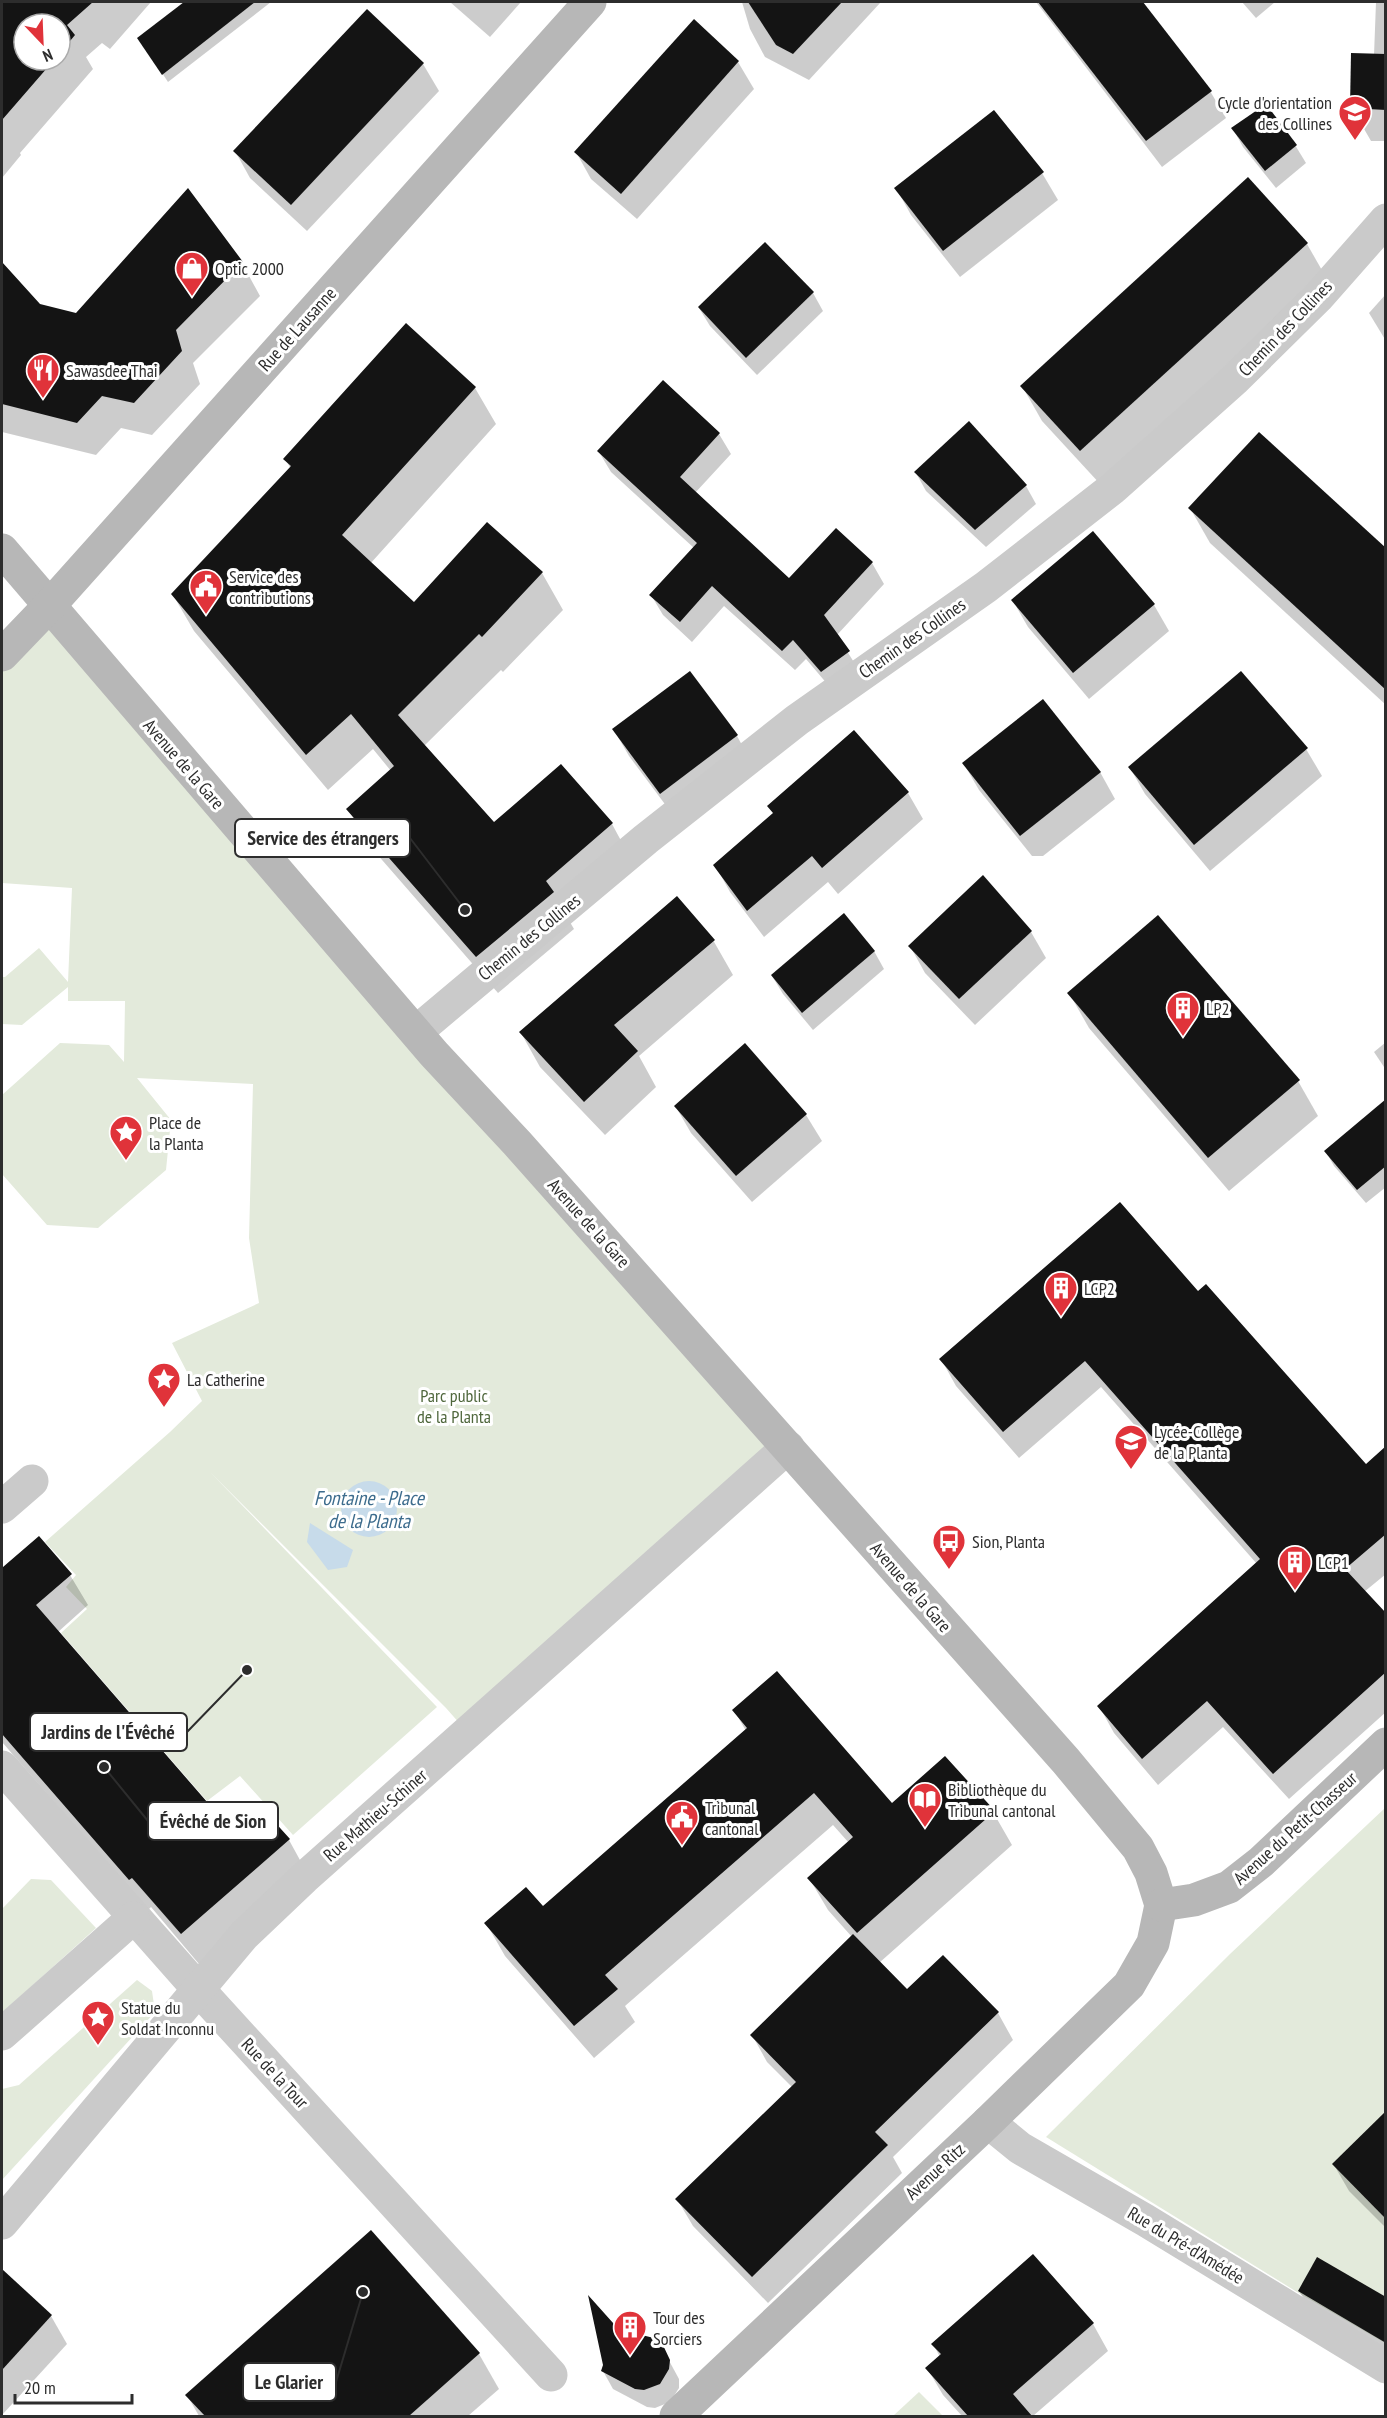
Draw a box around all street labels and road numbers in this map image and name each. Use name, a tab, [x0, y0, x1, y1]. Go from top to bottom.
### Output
street label: Chemin des Collines	[1233, 275, 1337, 381]
street label: Rue de Lausanne	[253, 282, 341, 376]
street label: Chemin des Collines	[854, 593, 970, 683]
street label: Avenue de la Gare	[139, 714, 229, 814]
street label: Chemin des Collines	[473, 889, 585, 985]
street label: Avenue de la Gare	[543, 1174, 635, 1272]
street label: Avenue de la Gare	[866, 1537, 956, 1637]
street label: Rue Mathieu-Schiner	[318, 1764, 432, 1866]
street label: Avenue du Petit-Chasseur	[1229, 1767, 1361, 1889]
street label: Rue de la Tour	[237, 2033, 314, 2113]
street label: Avenue Ritz	[900, 2138, 970, 2204]
street label: Rue du Pré-d'Amédée	[1124, 2201, 1248, 2289]

